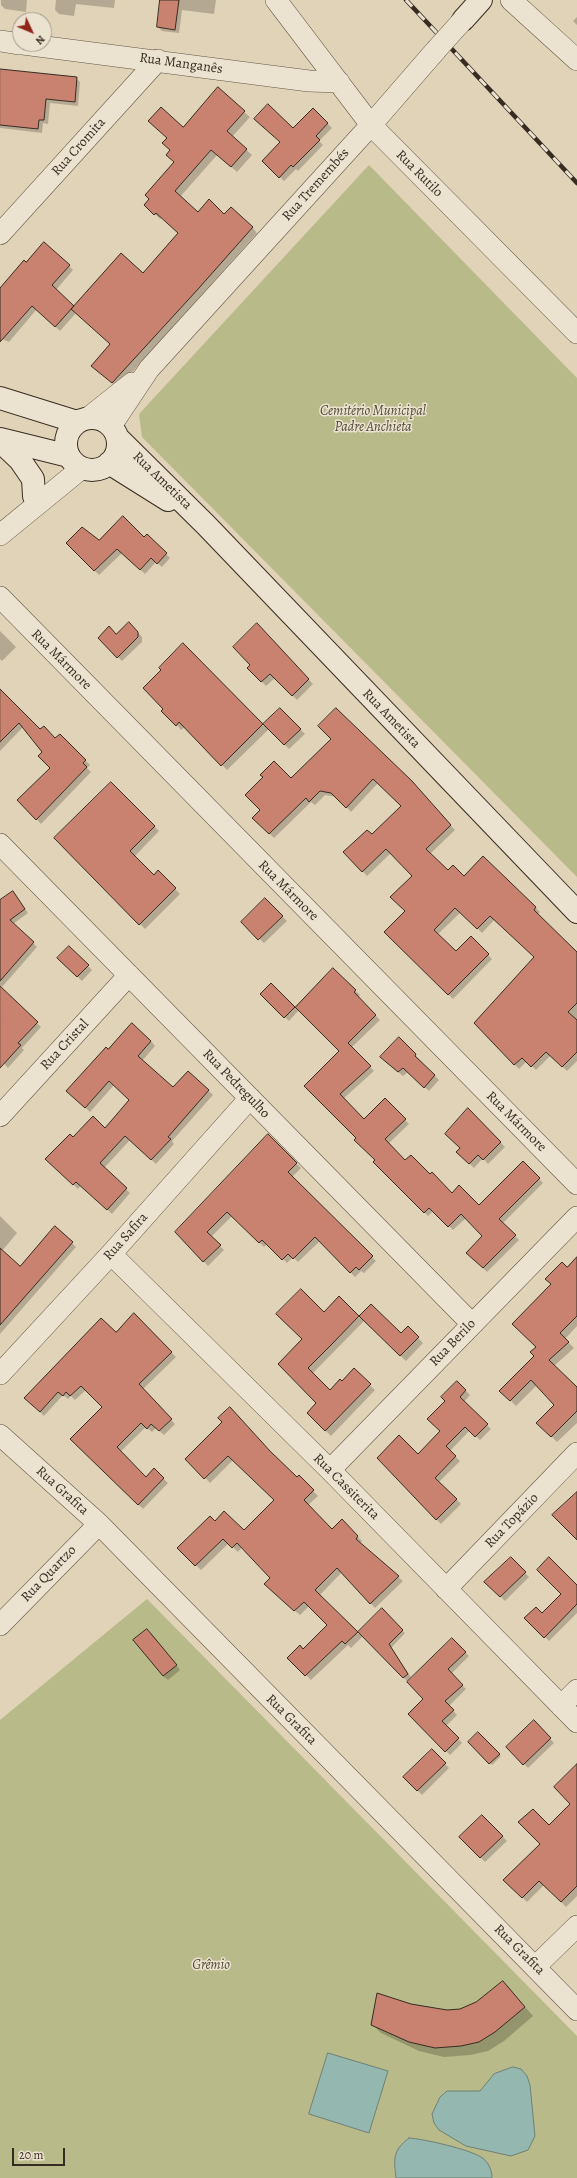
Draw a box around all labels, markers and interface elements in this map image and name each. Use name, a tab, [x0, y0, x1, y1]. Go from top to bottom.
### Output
north arrow	[12, 12, 52, 52]
text: N	[32, 32, 48, 48]
street label: Rua Manganês	[138, 50, 224, 78]
street label: Rua Cromita	[49, 114, 109, 180]
street label: Rua Tremembés	[279, 145, 353, 225]
street label: Rua Rutilo	[392, 147, 446, 201]
park label: Cemitério Municipal Padre Anchieta	[320, 404, 426, 436]
street label: Rua Ametista	[129, 449, 195, 513]
street label: Rua Mármore	[27, 626, 95, 694]
street label: Rua Ametista	[359, 686, 423, 752]
street label: Rua Mármore	[254, 857, 322, 925]
street label: Rua Cristal	[37, 1016, 93, 1074]
street label: Rua Pedregulho	[199, 1046, 273, 1122]
street label: Rua Mármore	[482, 1088, 550, 1156]
street label: Rua Safira	[100, 1210, 152, 1264]
street label: Rua Berilo	[426, 1316, 480, 1370]
street label: Rua Cassiterita	[309, 1450, 383, 1524]
street label: Rua Grafita	[32, 1463, 92, 1519]
street label: Rua Topázio	[482, 1490, 542, 1552]
street label: Rua Quartzo	[18, 1542, 80, 1606]
street label: Rua Grafita	[262, 1691, 320, 1749]
street label: Rua Grafita	[490, 1921, 548, 1979]
park label: Grêmio	[192, 1958, 230, 1974]
scale bar	[14, 2140, 67, 2166]
text: 20 m	[19, 2147, 43, 2163]

